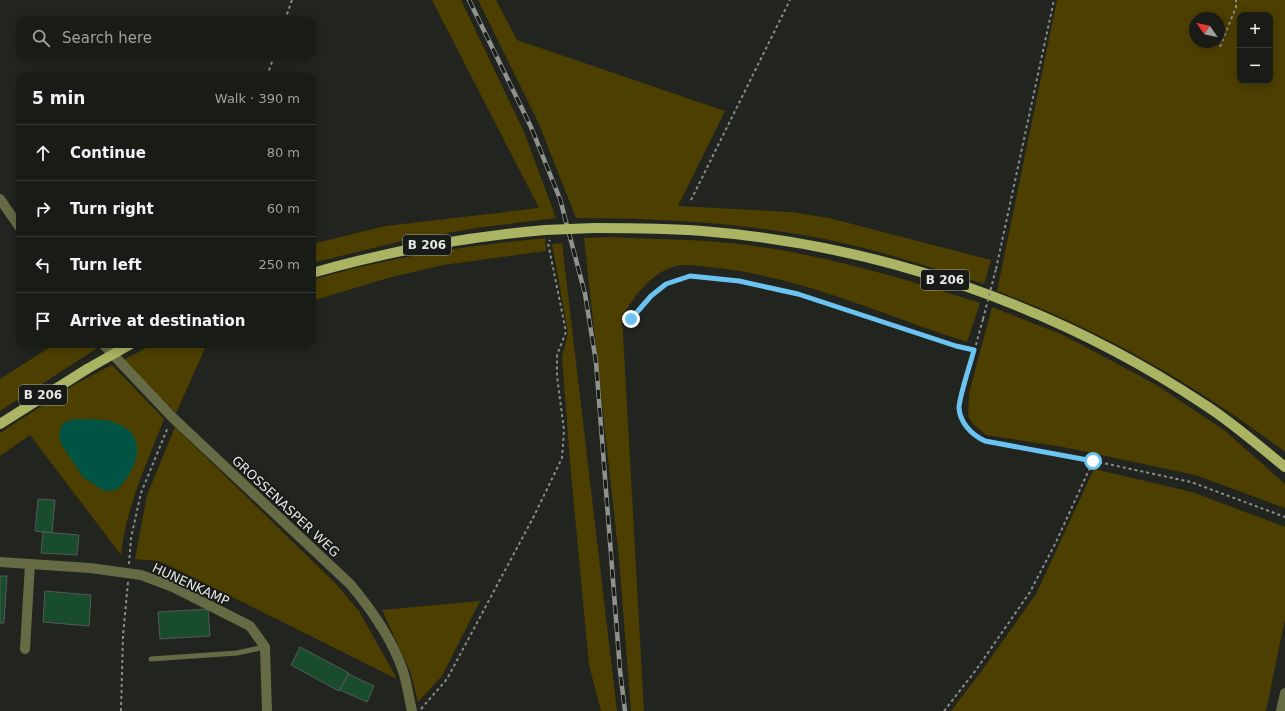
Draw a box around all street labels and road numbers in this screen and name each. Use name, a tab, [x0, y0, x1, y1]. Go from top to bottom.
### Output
road number: B 206	[403, 235, 451, 255]
road number: B 206	[921, 270, 969, 290]
road number: B 206	[19, 385, 67, 405]
street label: GROSSENASPER WEG	[229, 453, 342, 560]
street label: HUNENKAMP	[150, 560, 232, 609]

